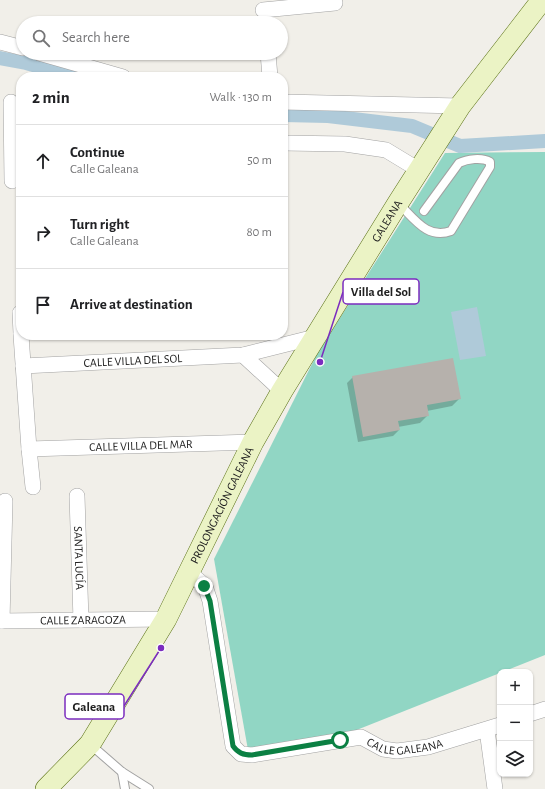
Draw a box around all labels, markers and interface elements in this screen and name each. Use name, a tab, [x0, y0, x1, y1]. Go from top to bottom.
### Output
search box	[16, 16, 288, 60]
icon: search	[30, 27, 52, 49]
text: Search here	[62, 30, 130, 45]
text: 2 min	[32, 89, 70, 106]
text: Walk · 130 m	[209, 91, 272, 104]
text: Continue	[70, 145, 125, 160]
icon: ahead	[32, 150, 54, 172]
text: 50 m	[247, 154, 272, 167]
text: Calle Galeana	[70, 163, 139, 176]
street label: GALEANA	[370, 198, 404, 244]
text: Turn right	[70, 217, 129, 232]
icon: right	[32, 222, 54, 244]
text: 80 m	[246, 226, 272, 239]
text: Calle Galeana	[70, 235, 139, 248]
callout: Villa del Sol	[343, 279, 419, 304]
text: Villa del Sol	[351, 286, 411, 299]
icon: arrive	[32, 294, 54, 316]
text: Arrive at destination	[70, 297, 193, 312]
street label: CALLE VILLA DEL SOL	[83, 352, 182, 369]
street label: CALLE VILLA DEL MAR	[89, 438, 193, 453]
street label: PROLONGACIÓN GALEANA	[188, 445, 256, 566]
street label: SANTA LUCÍA	[72, 526, 87, 590]
route end	[195, 577, 213, 595]
street label: CALLE ZARAGOZA	[40, 613, 126, 627]
map controls	[497, 669, 533, 777]
button: +	[497, 669, 533, 705]
callout: Galeana	[65, 694, 124, 719]
text: Galeana	[73, 701, 115, 714]
button: −	[497, 705, 533, 741]
route start	[331, 731, 349, 749]
street label: CALLE GALEANA	[365, 735, 444, 757]
button: layers	[497, 741, 533, 777]

